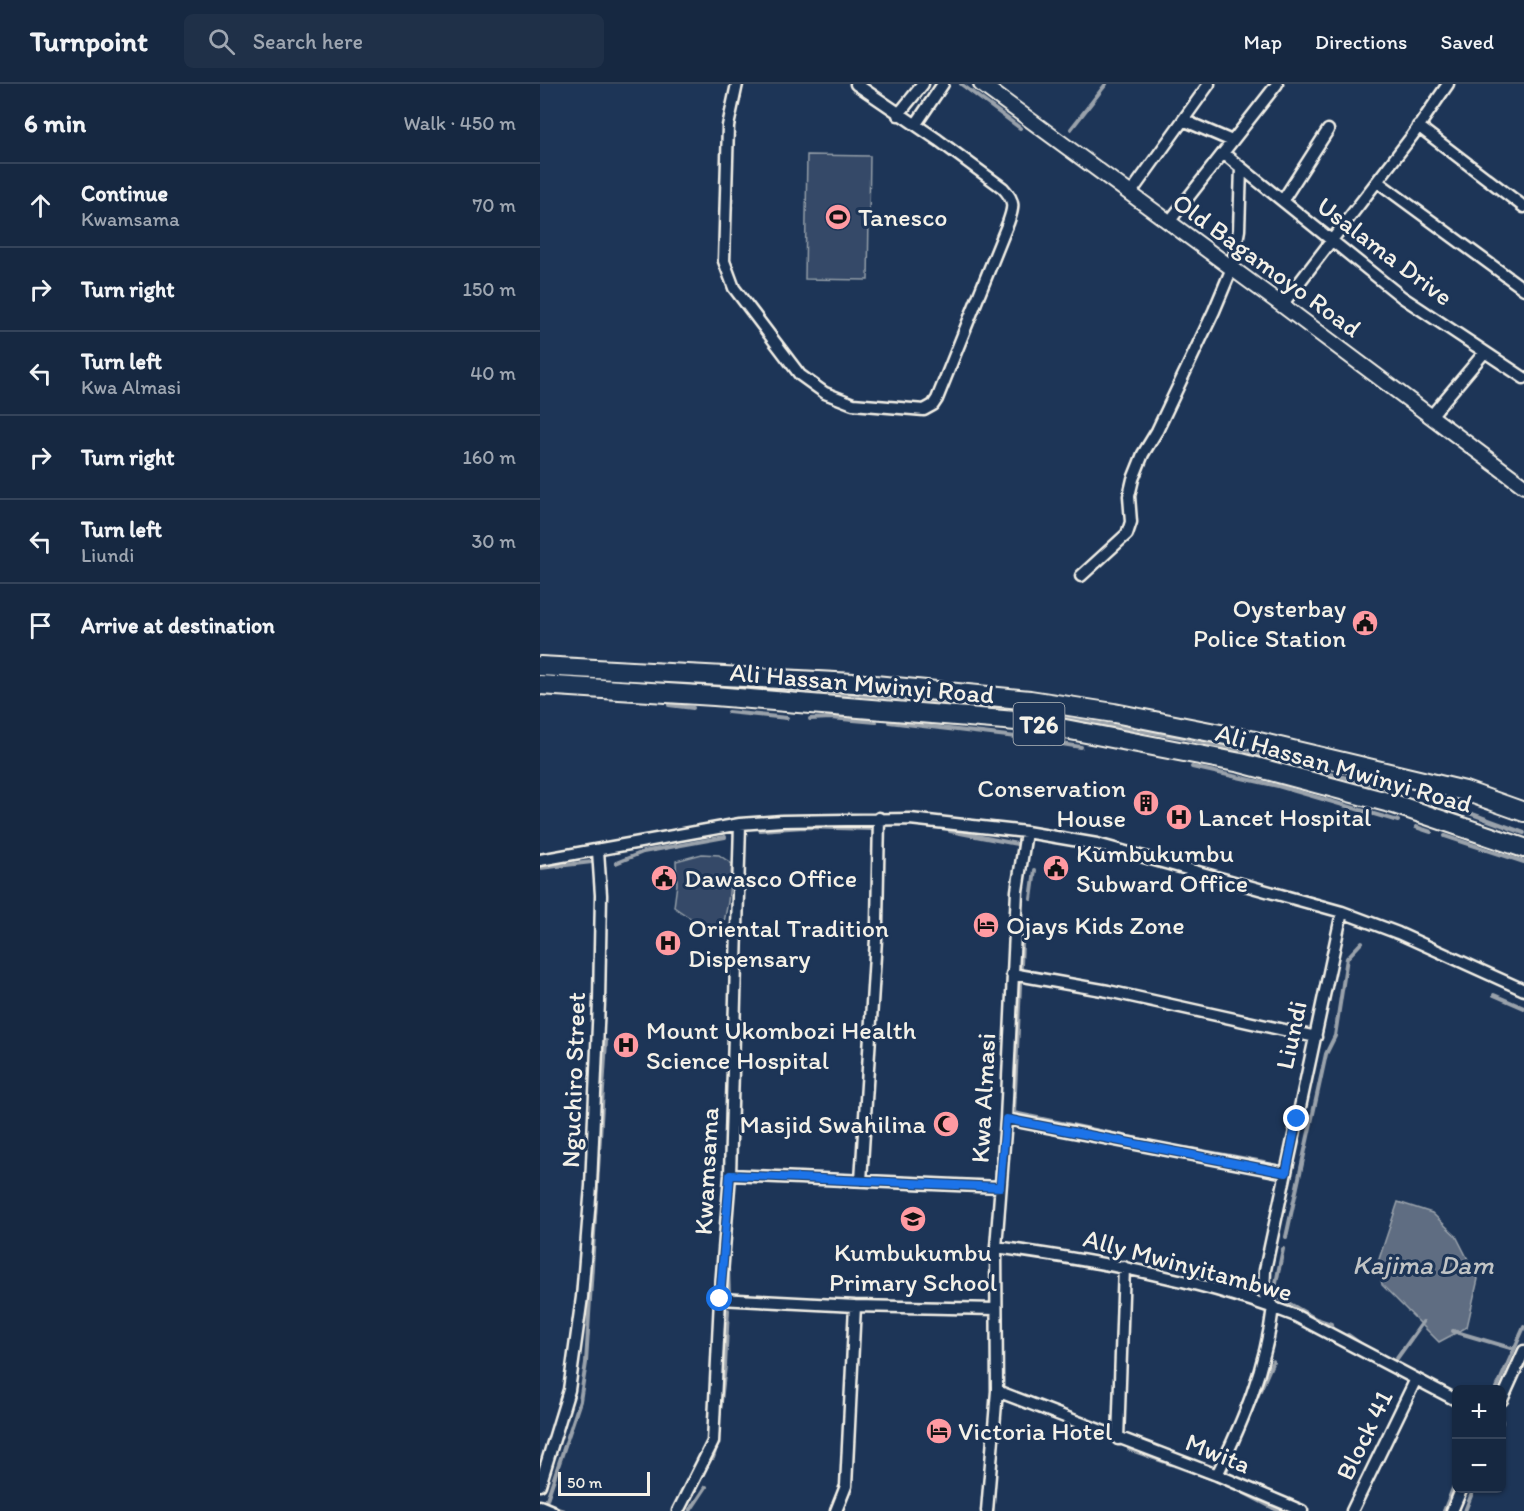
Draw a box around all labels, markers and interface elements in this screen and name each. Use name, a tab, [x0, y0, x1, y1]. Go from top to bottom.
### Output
search box	[184, 14, 604, 68]
text: Turnpoint	[30, 24, 148, 58]
icon: search	[205, 25, 238, 58]
text: Search here	[253, 28, 363, 55]
text: Map	[1244, 29, 1282, 54]
text: Directions	[1315, 29, 1407, 54]
text: Saved	[1440, 29, 1494, 54]
text: 6 min	[24, 107, 86, 139]
text: Walk · 450 m	[403, 111, 516, 135]
text: Continue	[81, 180, 168, 207]
street label: Old Bagamoyo Road	[1166, 186, 1368, 344]
icon: ahead	[24, 189, 57, 222]
street label: Usalama Drive	[1311, 189, 1459, 313]
text: 70 m	[472, 193, 516, 217]
place label: Tanesco	[858, 201, 948, 233]
sports icon: Tanesco	[823, 202, 853, 232]
text: Kwamsama	[81, 207, 180, 231]
icon: right	[24, 273, 57, 306]
text: Turn right	[81, 276, 175, 303]
text: 150 m	[463, 277, 516, 301]
text: Turn left	[81, 348, 162, 375]
icon: left	[24, 357, 57, 390]
text: 40 m	[470, 361, 516, 385]
text: Kwa Almasi	[81, 375, 181, 399]
icon: right	[24, 441, 57, 474]
text: Turn right	[81, 444, 175, 471]
text: 160 m	[463, 445, 516, 469]
text: Turn left	[81, 516, 162, 543]
icon: left	[24, 525, 57, 558]
text: 30 m	[471, 529, 516, 553]
text: Liundi	[81, 543, 134, 567]
place label: Oysterbay Police Station	[1193, 592, 1346, 654]
public building icon: Oysterbay Police Station	[1350, 608, 1380, 638]
icon: arrive	[24, 609, 57, 642]
text: Arrive at destination	[81, 612, 275, 639]
street label: Ali Hassan Mwinyi Road	[729, 656, 996, 711]
road number: T26	[1014, 703, 1064, 745]
street label: Ali Hassan Mwinyi Road	[1212, 716, 1476, 820]
place label: Conservation House	[977, 772, 1126, 834]
building icon: Conservation House	[1131, 788, 1161, 818]
place label: Lancet Hospital	[1198, 801, 1371, 833]
hospital icon: Lancet Hospital	[1164, 802, 1194, 832]
place label: Kumbukumbu Subward Office	[1076, 837, 1248, 899]
public building icon: Kumbukumbu Subward Office	[1041, 853, 1071, 883]
place label: Dawasco Office	[684, 862, 857, 894]
public building icon: Dawasco Office	[649, 863, 679, 893]
place label: Ojays Kids Zone	[1006, 909, 1185, 941]
hotel icon: Ojays Kids Zone	[971, 910, 1001, 940]
place label: Oriental Tradition Dispensary	[688, 912, 889, 974]
hospital icon: Oriental Tradition Dispensary	[653, 928, 683, 958]
street label: Nguchiro Street	[554, 991, 592, 1169]
street label: Liundi	[1268, 998, 1314, 1072]
place label: Mount Ukombozi Health Science Hospital	[646, 1014, 917, 1076]
hospital icon: Mount Ukombozi Health Science Hospital	[611, 1030, 641, 1060]
street label: Kwa Almasi	[964, 1032, 1002, 1164]
route end	[1283, 1105, 1309, 1131]
street label: Kwamsama	[687, 1106, 725, 1236]
place label: Masjid Swahilina	[739, 1108, 927, 1140]
mosque icon: Masjid Swahilina	[931, 1109, 961, 1139]
school or university icon: Kumbukumbu Primary School	[898, 1204, 928, 1234]
street label: Ally Mwinyitambwe	[1080, 1222, 1296, 1308]
place label: Kumbukumbu Primary School	[829, 1236, 997, 1298]
water label: Kajima Dam	[1352, 1248, 1494, 1281]
route start	[706, 1285, 732, 1311]
street label: Block 41	[1329, 1385, 1399, 1485]
map controls	[1452, 1385, 1506, 1493]
button: +	[1452, 1385, 1506, 1439]
place label: Victoria Hotel	[958, 1415, 1112, 1447]
hotel icon: Victoria Hotel	[924, 1416, 954, 1446]
street label: Mwita	[1181, 1426, 1255, 1481]
button: −	[1452, 1439, 1506, 1493]
scale bar	[558, 1469, 650, 1496]
text: 50 m	[567, 1473, 602, 1492]

